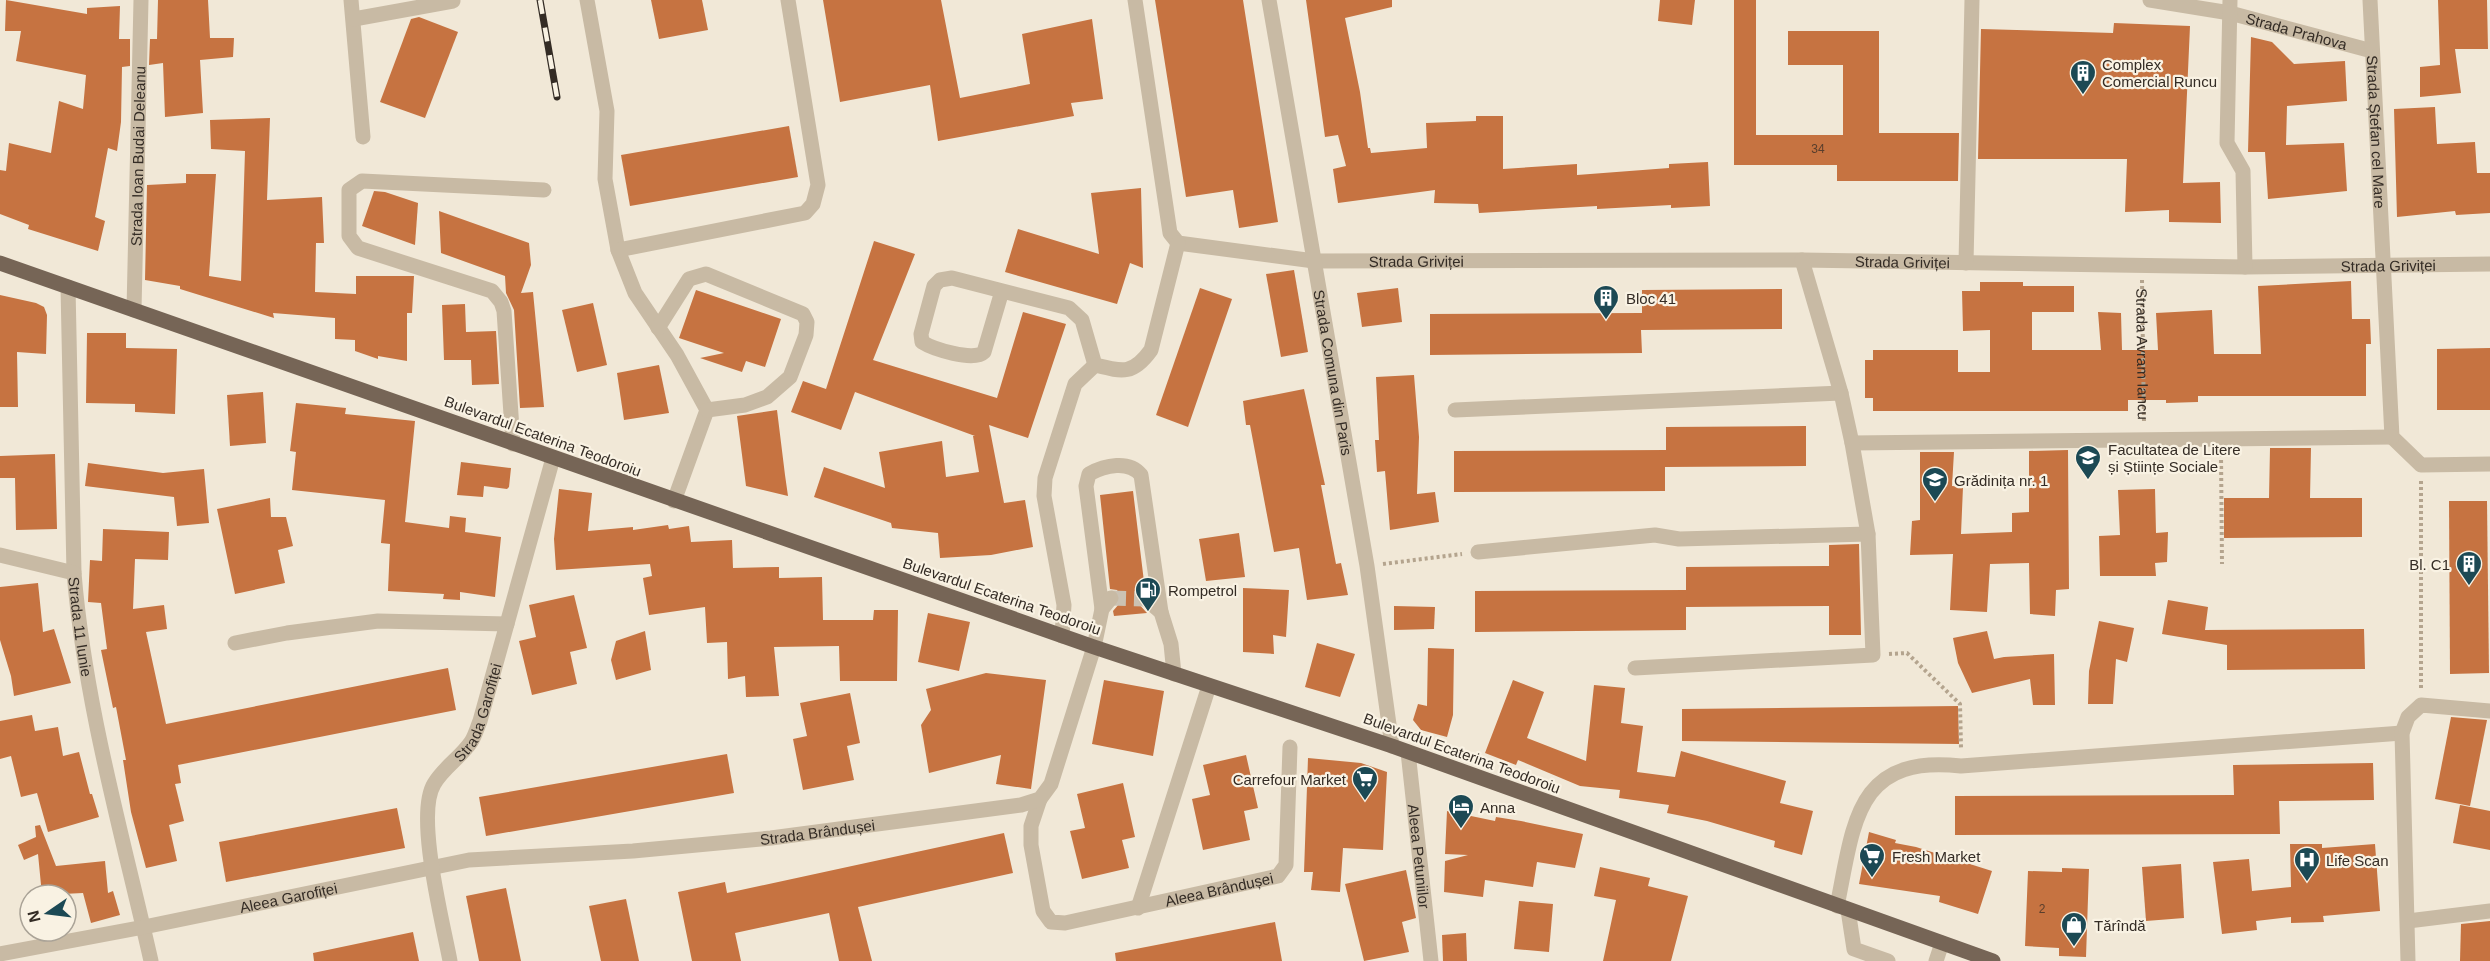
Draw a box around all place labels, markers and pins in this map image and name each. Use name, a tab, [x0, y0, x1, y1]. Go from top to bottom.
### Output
place label: Complex Comercial Runcu	[2102, 56, 2217, 90]
building icon: Complex Comercial Runcu	[2068, 58, 2098, 96]
building icon: Bloc 41	[1591, 283, 1621, 321]
place label: Bloc 41	[1626, 290, 1676, 307]
place label: Facultatea de Litere și Științe Sociale	[2108, 441, 2241, 475]
school or university icon: Facultatea de Litere și Științe Sociale	[2073, 443, 2103, 481]
school or university icon: Grădinița nr. 1	[1920, 465, 1950, 503]
place label: Grădinița nr. 1	[1954, 472, 2048, 489]
building icon: Bl. C1	[2454, 549, 2484, 587]
place label: Bl. C1	[2409, 556, 2450, 573]
fuel station icon: Rompetrol	[1133, 575, 1163, 613]
place label: Rompetrol	[1168, 582, 1237, 599]
supermarket icon: Carrefour Market	[1350, 764, 1380, 802]
place label: Carrefour Market	[1233, 771, 1347, 788]
hotel icon: Anna	[1446, 792, 1476, 830]
place label: Anna	[1480, 799, 1516, 816]
supermarket icon: Fresh Market	[1857, 841, 1887, 879]
hospital icon: Life Scan	[2292, 845, 2322, 883]
place label: Fresh Market	[1892, 848, 1981, 865]
place label: Life Scan	[2326, 852, 2389, 869]
shop icon: Tărîndă	[2059, 910, 2089, 948]
place label: Tărîndă	[2094, 917, 2146, 934]

